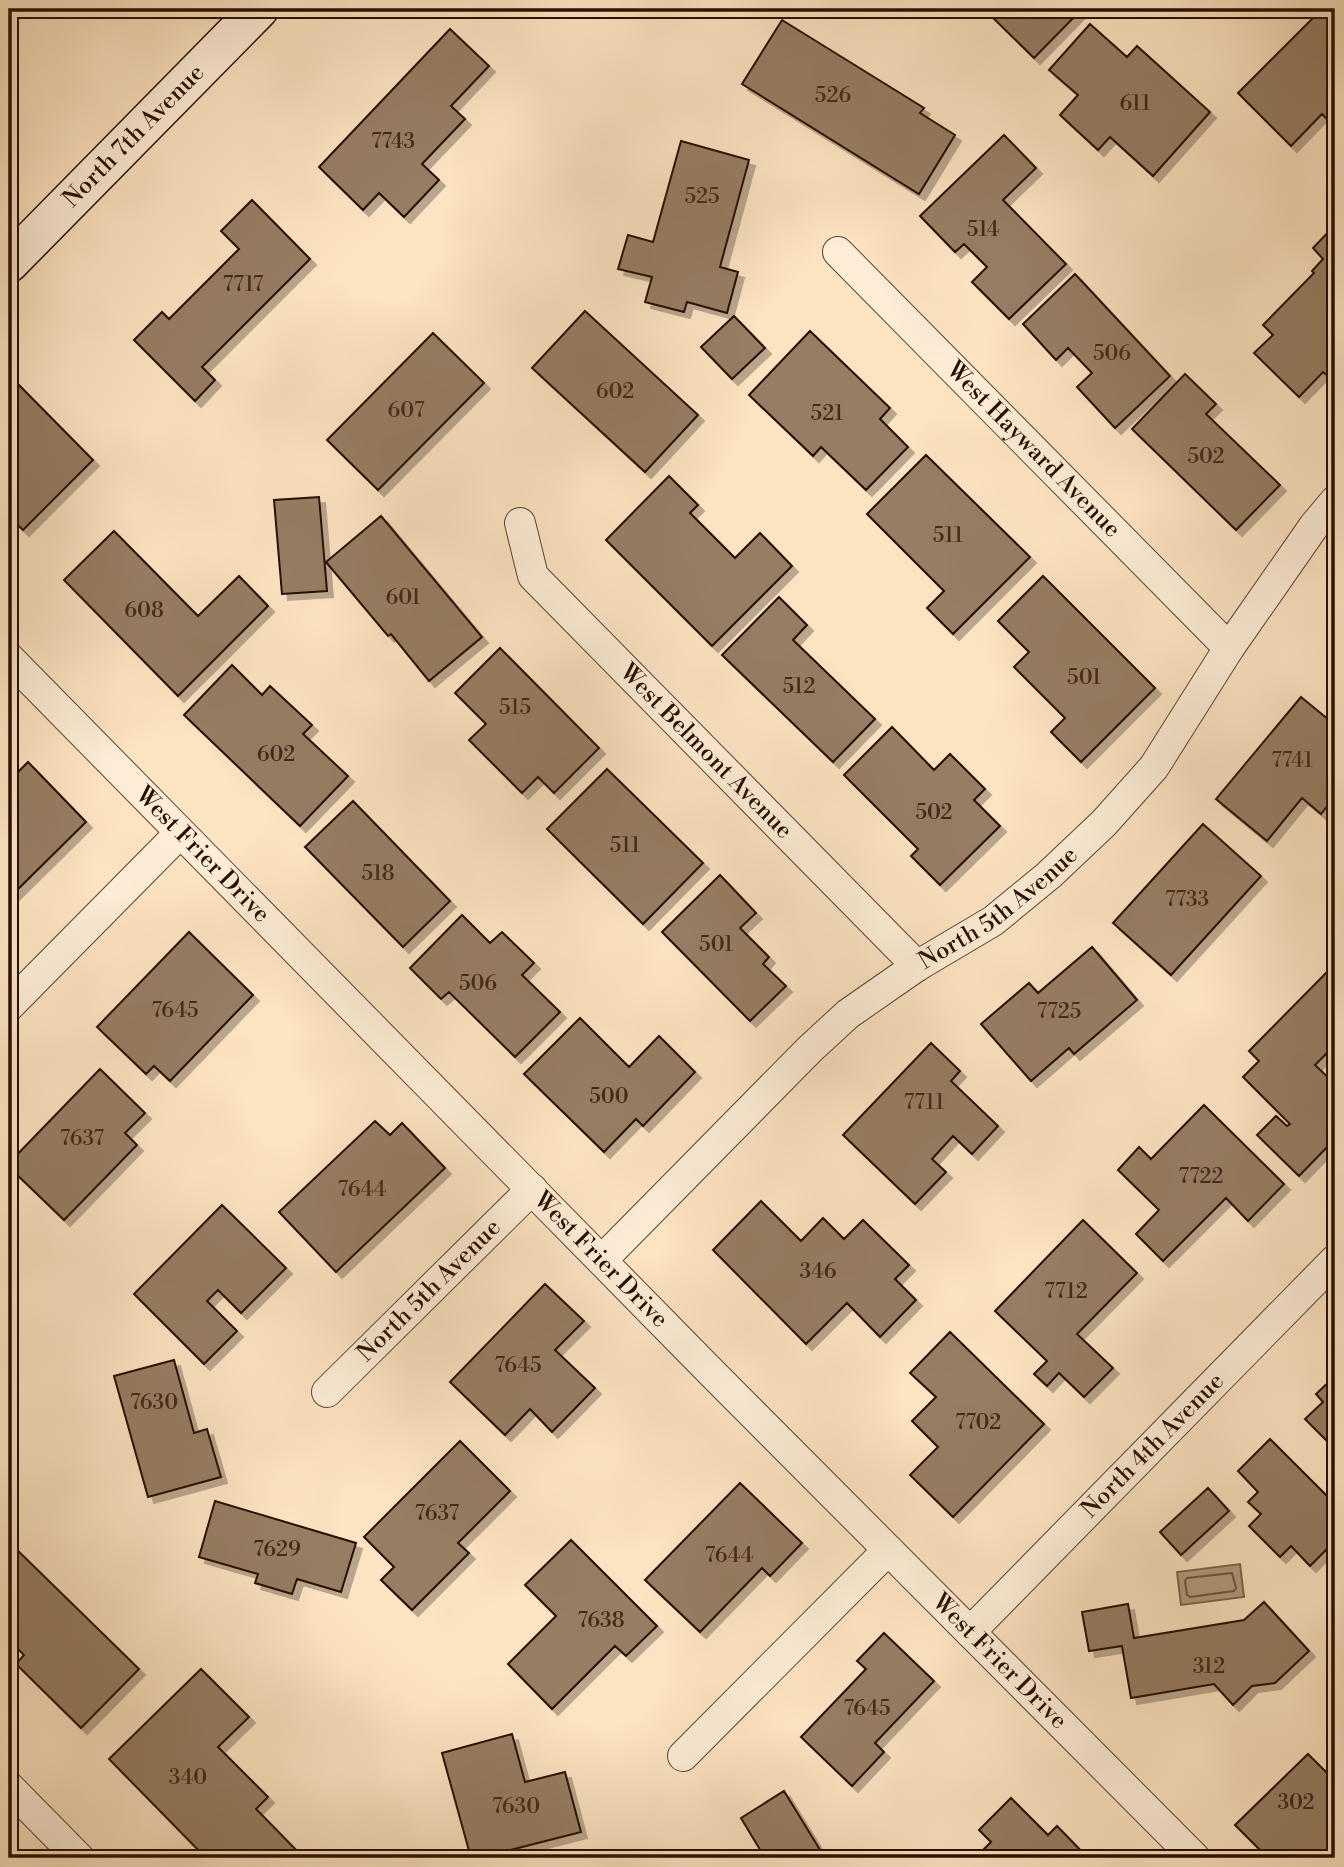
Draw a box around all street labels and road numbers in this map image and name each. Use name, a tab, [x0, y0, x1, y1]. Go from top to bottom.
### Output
street label: North 7th Avenue	[57, 58, 211, 214]
street label: West Hayward Avenue	[939, 355, 1127, 544]
street label: West Belmont Avenue	[612, 657, 799, 846]
street label: West Frier Drive	[128, 780, 276, 929]
street label: North 5th Avenue	[913, 840, 1084, 977]
street label: West Frier Drive	[526, 1185, 674, 1334]
street label: North 5th Avenue	[351, 1213, 508, 1368]
street label: North 4th Avenue	[1075, 1367, 1231, 1525]
street label: West Frier Drive	[925, 1587, 1073, 1736]

